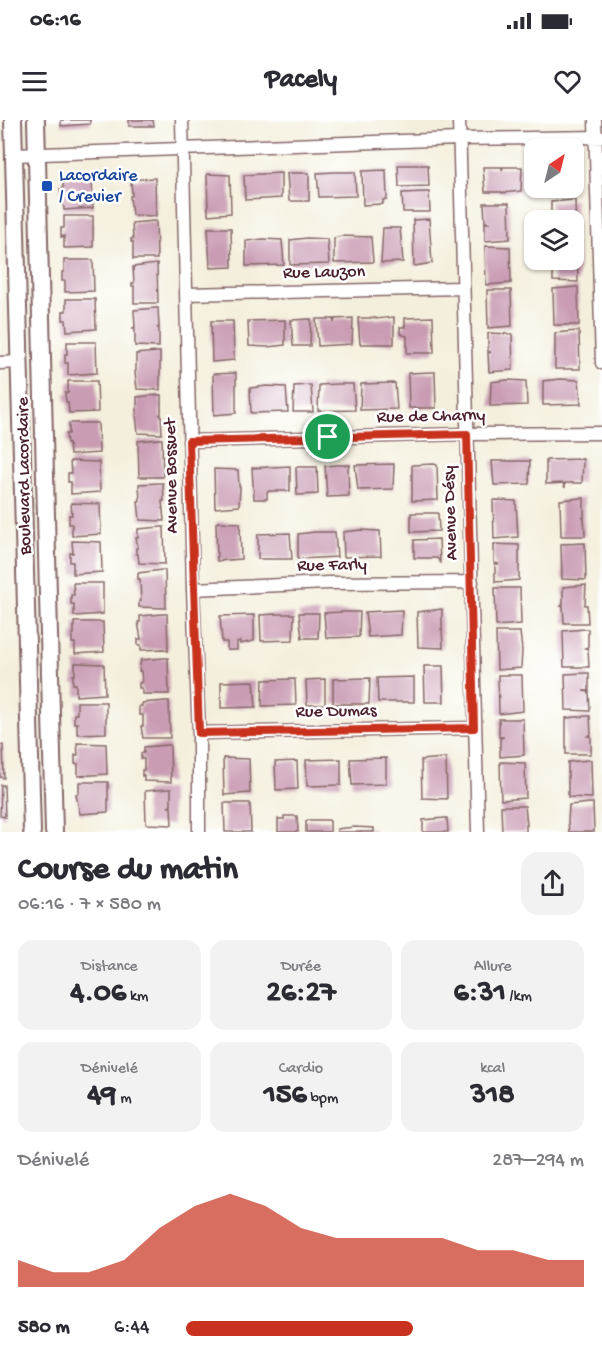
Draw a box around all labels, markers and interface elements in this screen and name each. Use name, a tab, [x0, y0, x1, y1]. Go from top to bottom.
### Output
text: 06:16	[30, 8, 81, 34]
icon: menu	[18, 65, 51, 98]
text: Pacely	[265, 65, 337, 97]
icon: heart	[551, 65, 584, 98]
north arrow	[524, 138, 584, 198]
map controls	[524, 138, 584, 270]
place label: Lacordaire / Crevier	[59, 166, 138, 208]
marker: Lacordaire / Crevier	[40, 179, 54, 193]
button: layers	[524, 210, 584, 270]
street label: Rue Lauzon	[283, 262, 366, 284]
street label: Boulevard Lacordaire	[13, 396, 37, 556]
street label: Rue de Charny	[376, 406, 486, 428]
pin	[302, 411, 353, 462]
street label: Avenue Bossuet	[160, 417, 184, 534]
icon: arrive	[311, 420, 344, 453]
street label: Avenue Désy	[439, 465, 463, 561]
street label: Rue Farly	[297, 555, 367, 577]
street label: Rue Dumas	[295, 701, 378, 723]
text: Course du matin	[18, 852, 238, 890]
button: share	[521, 852, 584, 915]
text: 06:16 · 7 × 580 m	[18, 894, 161, 917]
text: Distance	[81, 958, 138, 977]
text: Durée	[281, 958, 321, 977]
text: Allure	[474, 958, 512, 977]
text: 4.06	[70, 977, 126, 1012]
text: 26:27	[266, 977, 336, 1012]
text: 6:31	[453, 977, 506, 1012]
text: km	[126, 988, 148, 1007]
text: /km	[506, 988, 532, 1007]
text: Dénivelé	[81, 1060, 138, 1079]
text: Cardio	[279, 1060, 323, 1079]
text: kcal	[480, 1060, 505, 1079]
text: 49	[87, 1079, 116, 1114]
text: 156	[264, 1079, 307, 1114]
text: 318	[471, 1079, 515, 1114]
text: m	[116, 1090, 132, 1109]
text: bpm	[307, 1090, 338, 1109]
text: Dénivelé	[18, 1150, 89, 1173]
text: 287–294 m	[492, 1150, 584, 1173]
text: 580 m	[18, 1317, 70, 1340]
text: 6:44	[114, 1317, 149, 1340]

